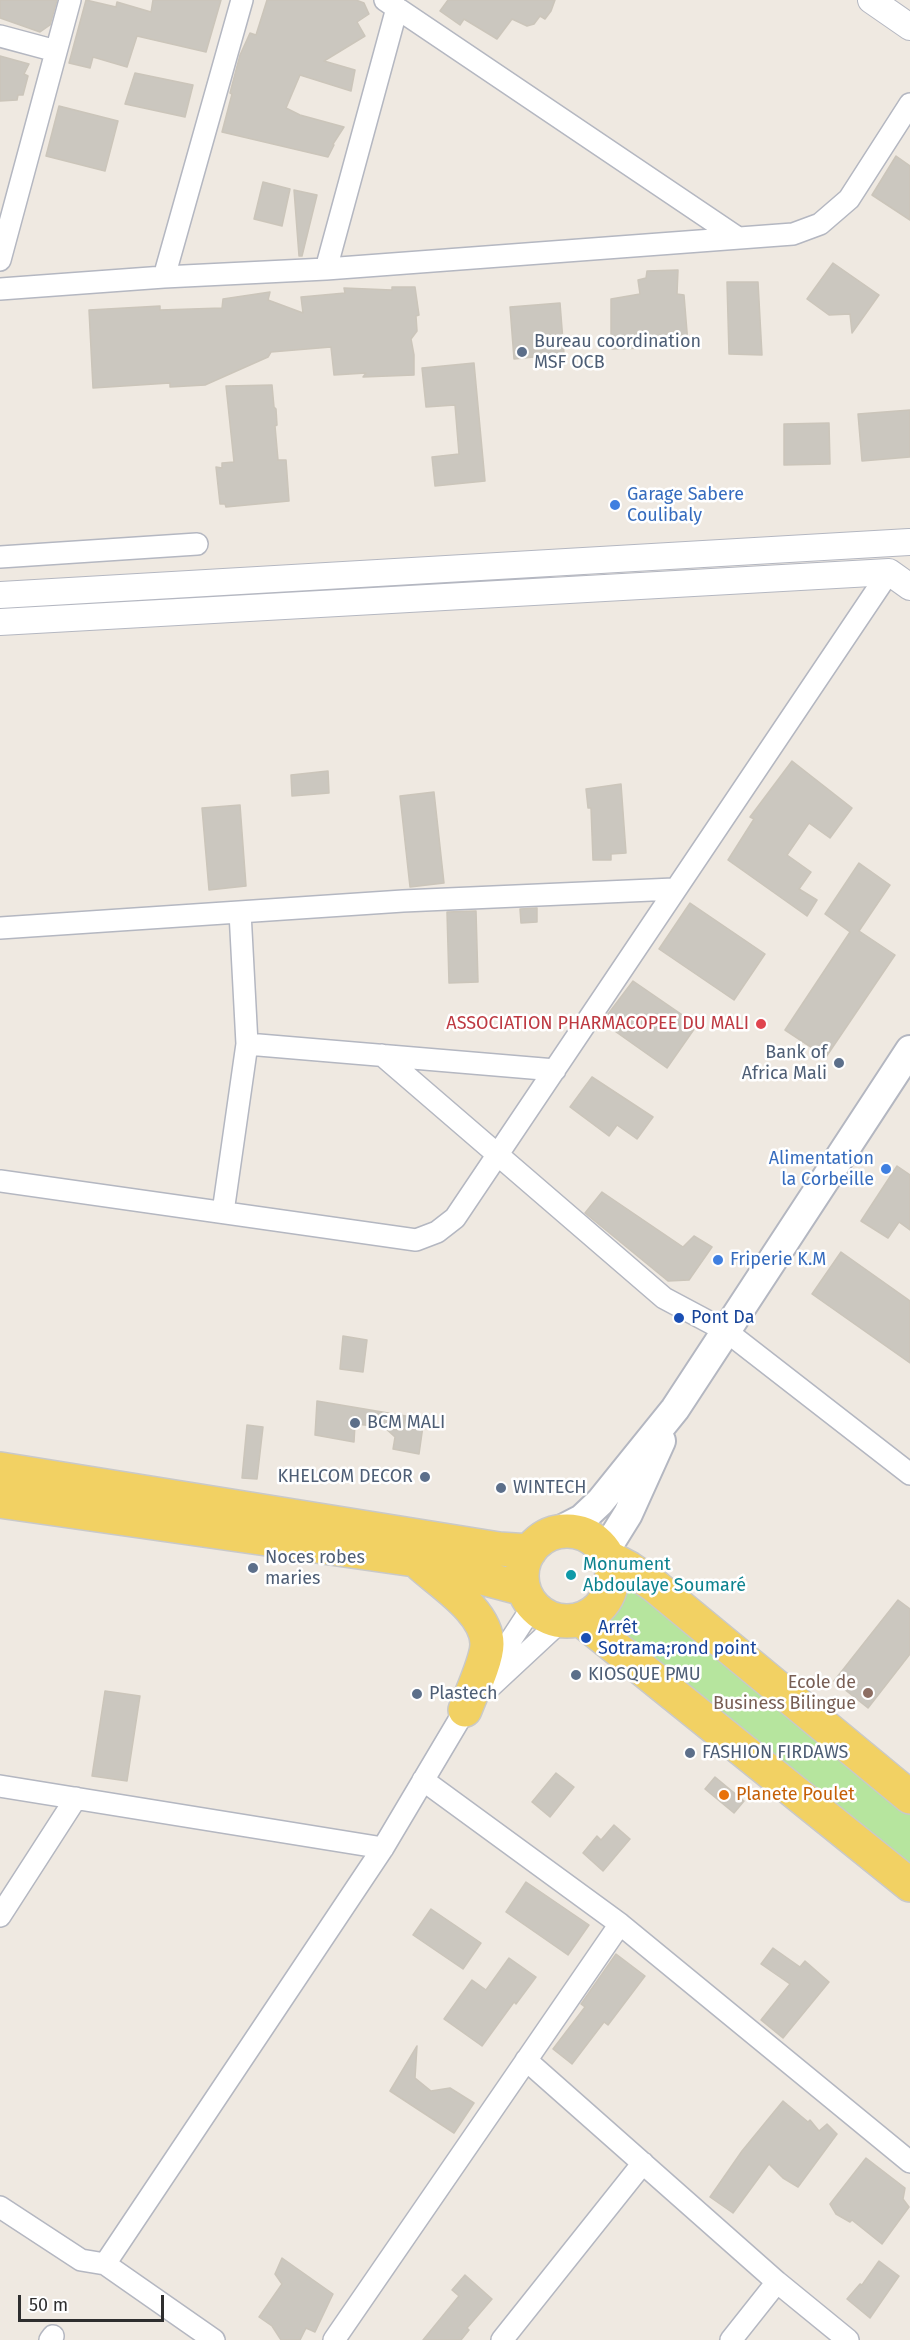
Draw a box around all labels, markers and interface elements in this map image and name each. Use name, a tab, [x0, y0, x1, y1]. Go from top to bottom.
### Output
place label: Bureau coordination MSF OCB	[534, 331, 701, 374]
marker: Bureau coordination MSF OCB	[515, 345, 529, 359]
place label: Garage Sabere Coulibaly	[627, 484, 744, 526]
marker: Garage Sabere Coulibaly	[608, 498, 622, 512]
place label: ASSOCIATION PHARMACOPEE DU MALI	[446, 1013, 749, 1035]
marker: ASSOCIATION PHARMACOPEE DU MALI	[754, 1017, 768, 1031]
place label: Bank of Africa Mali	[742, 1042, 827, 1084]
marker: Bank of Africa Mali	[832, 1056, 846, 1070]
place label: Alimentation la Corbeille	[769, 1148, 874, 1190]
marker: Alimentation la Corbeille	[879, 1162, 893, 1176]
place label: Friperie K.M	[730, 1249, 826, 1271]
marker: Friperie K.M	[711, 1253, 725, 1267]
place label: Pont Da	[691, 1307, 754, 1329]
marker: Pont Da	[672, 1311, 686, 1325]
place label: BCM MALI	[367, 1412, 445, 1434]
marker: BCM MALI	[348, 1416, 362, 1430]
place label: KHELCOM DECOR	[277, 1466, 413, 1488]
marker: KHELCOM DECOR	[418, 1470, 432, 1484]
place label: WINTECH	[513, 1477, 587, 1499]
marker: WINTECH	[494, 1481, 508, 1495]
place label: Noces robes maries	[265, 1547, 365, 1590]
place label: Monument Abdoulaye Soumaré	[583, 1554, 746, 1596]
marker: Noces robes maries	[246, 1561, 260, 1575]
marker: Monument Abdoulaye Soumaré	[564, 1568, 578, 1582]
place label: Arrêt Sotrama;rond point	[598, 1617, 757, 1660]
marker: Arrêt Sotrama;rond point	[579, 1631, 593, 1645]
place label: KIOSQUE PMU	[588, 1664, 701, 1686]
marker: KIOSQUE PMU	[569, 1668, 583, 1682]
place label: Ecole de Business Bilingue	[713, 1672, 856, 1714]
place label: Plastech	[429, 1683, 498, 1705]
marker: Ecole de Business Bilingue	[861, 1686, 875, 1700]
marker: Plastech	[410, 1687, 424, 1701]
place label: FASHION FIRDAWS	[702, 1742, 848, 1764]
marker: FASHION FIRDAWS	[683, 1746, 697, 1760]
place label: Planete Poulet	[736, 1784, 855, 1806]
marker: Planete Poulet	[717, 1788, 731, 1802]
scale bar	[21, 2283, 166, 2321]
text: 50 m	[29, 2294, 68, 2316]

